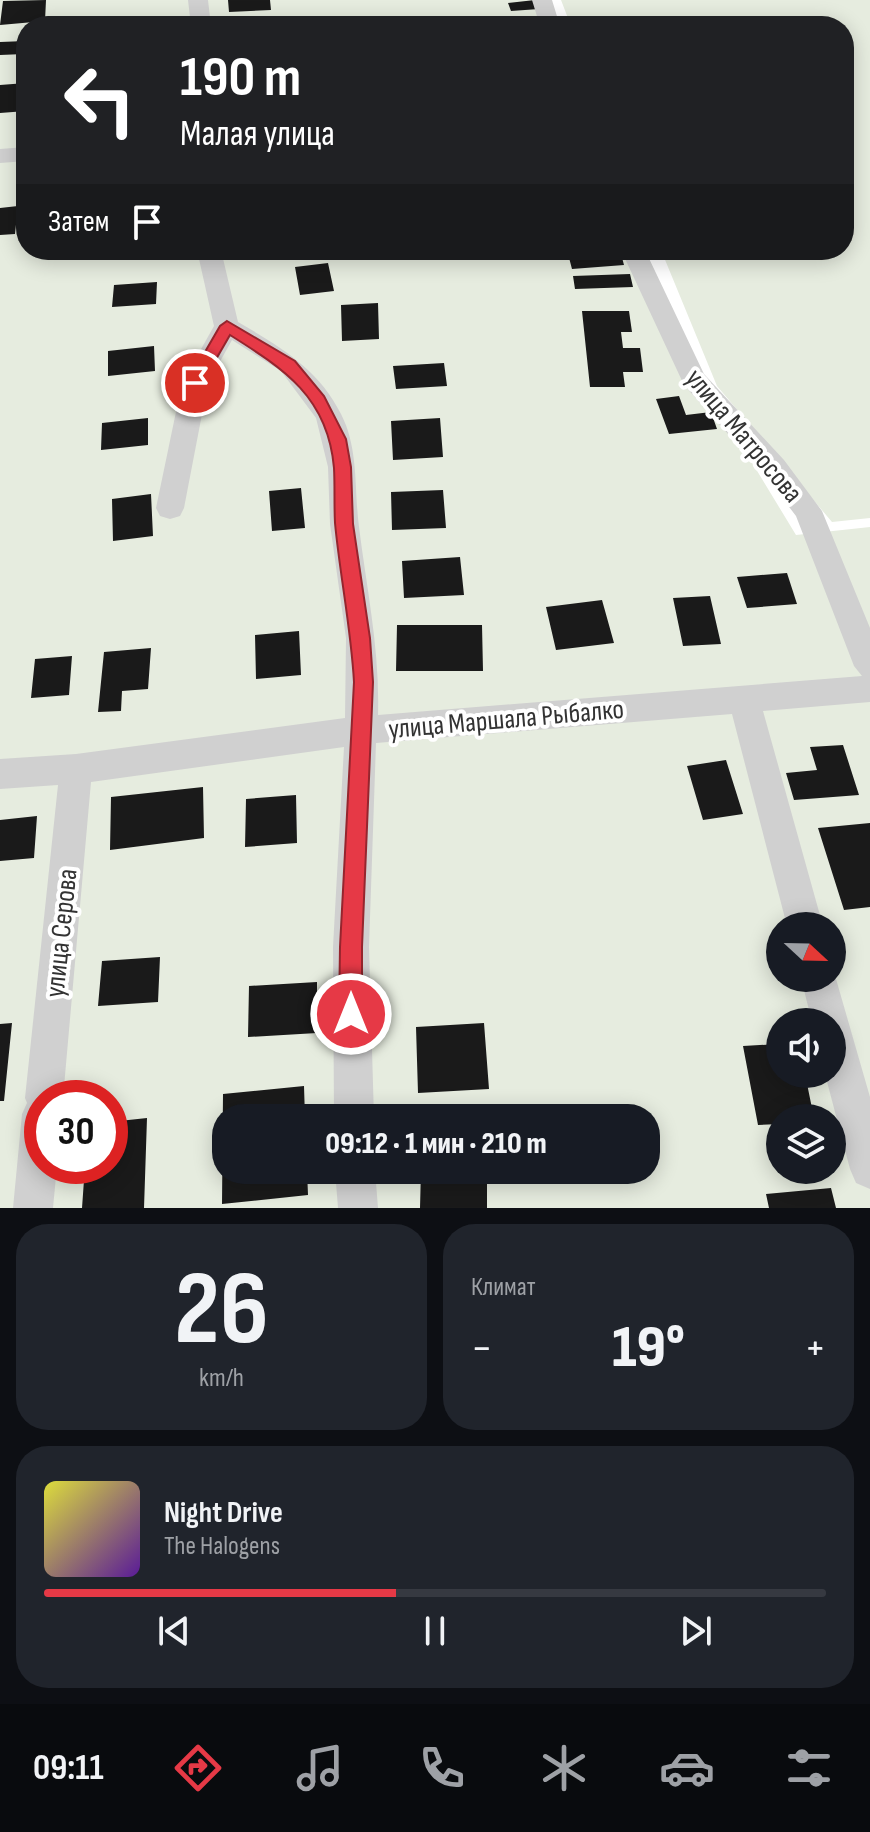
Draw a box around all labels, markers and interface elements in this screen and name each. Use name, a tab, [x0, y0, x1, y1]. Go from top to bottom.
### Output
text: 190 m	[180, 45, 301, 112]
icon: left	[48, 48, 152, 152]
text: Малая улица	[180, 113, 335, 156]
icon: arrive	[125, 200, 169, 244]
text: Затем	[48, 204, 109, 240]
pin	[161, 349, 229, 417]
icon: arrive	[173, 361, 217, 405]
street label: улица Матросова	[678, 362, 809, 509]
street label: улица Маршала Рыбалко	[387, 693, 625, 746]
street label: улица Серова	[38, 867, 85, 999]
north arrow	[766, 912, 846, 992]
map controls	[766, 912, 846, 1184]
position arrow	[309, 972, 393, 1056]
button: sound	[766, 1008, 846, 1088]
speed limit sign: 30	[24, 1080, 128, 1184]
button: layers	[766, 1104, 846, 1184]
text: 09:12 · 1 мин · 210 m	[325, 1126, 547, 1162]
text: 26	[174, 1248, 269, 1373]
text: Климат	[471, 1272, 535, 1303]
text: 19°	[612, 1312, 685, 1384]
text: −	[471, 1322, 493, 1375]
text: +	[804, 1322, 826, 1375]
text: km/h	[199, 1363, 244, 1394]
text: Night Drive	[164, 1495, 283, 1531]
text: The Halogens	[164, 1531, 280, 1562]
icon: previous	[152, 1609, 196, 1653]
icon: pause	[413, 1609, 457, 1653]
icon: next	[674, 1609, 718, 1653]
icon: directions	[170, 1740, 226, 1796]
icon: music	[292, 1740, 348, 1796]
icon: phone	[414, 1740, 470, 1796]
icon: climate	[536, 1740, 592, 1796]
icon: car	[659, 1740, 715, 1796]
icon: filters	[781, 1740, 837, 1796]
text: 09:11	[33, 1747, 104, 1790]

